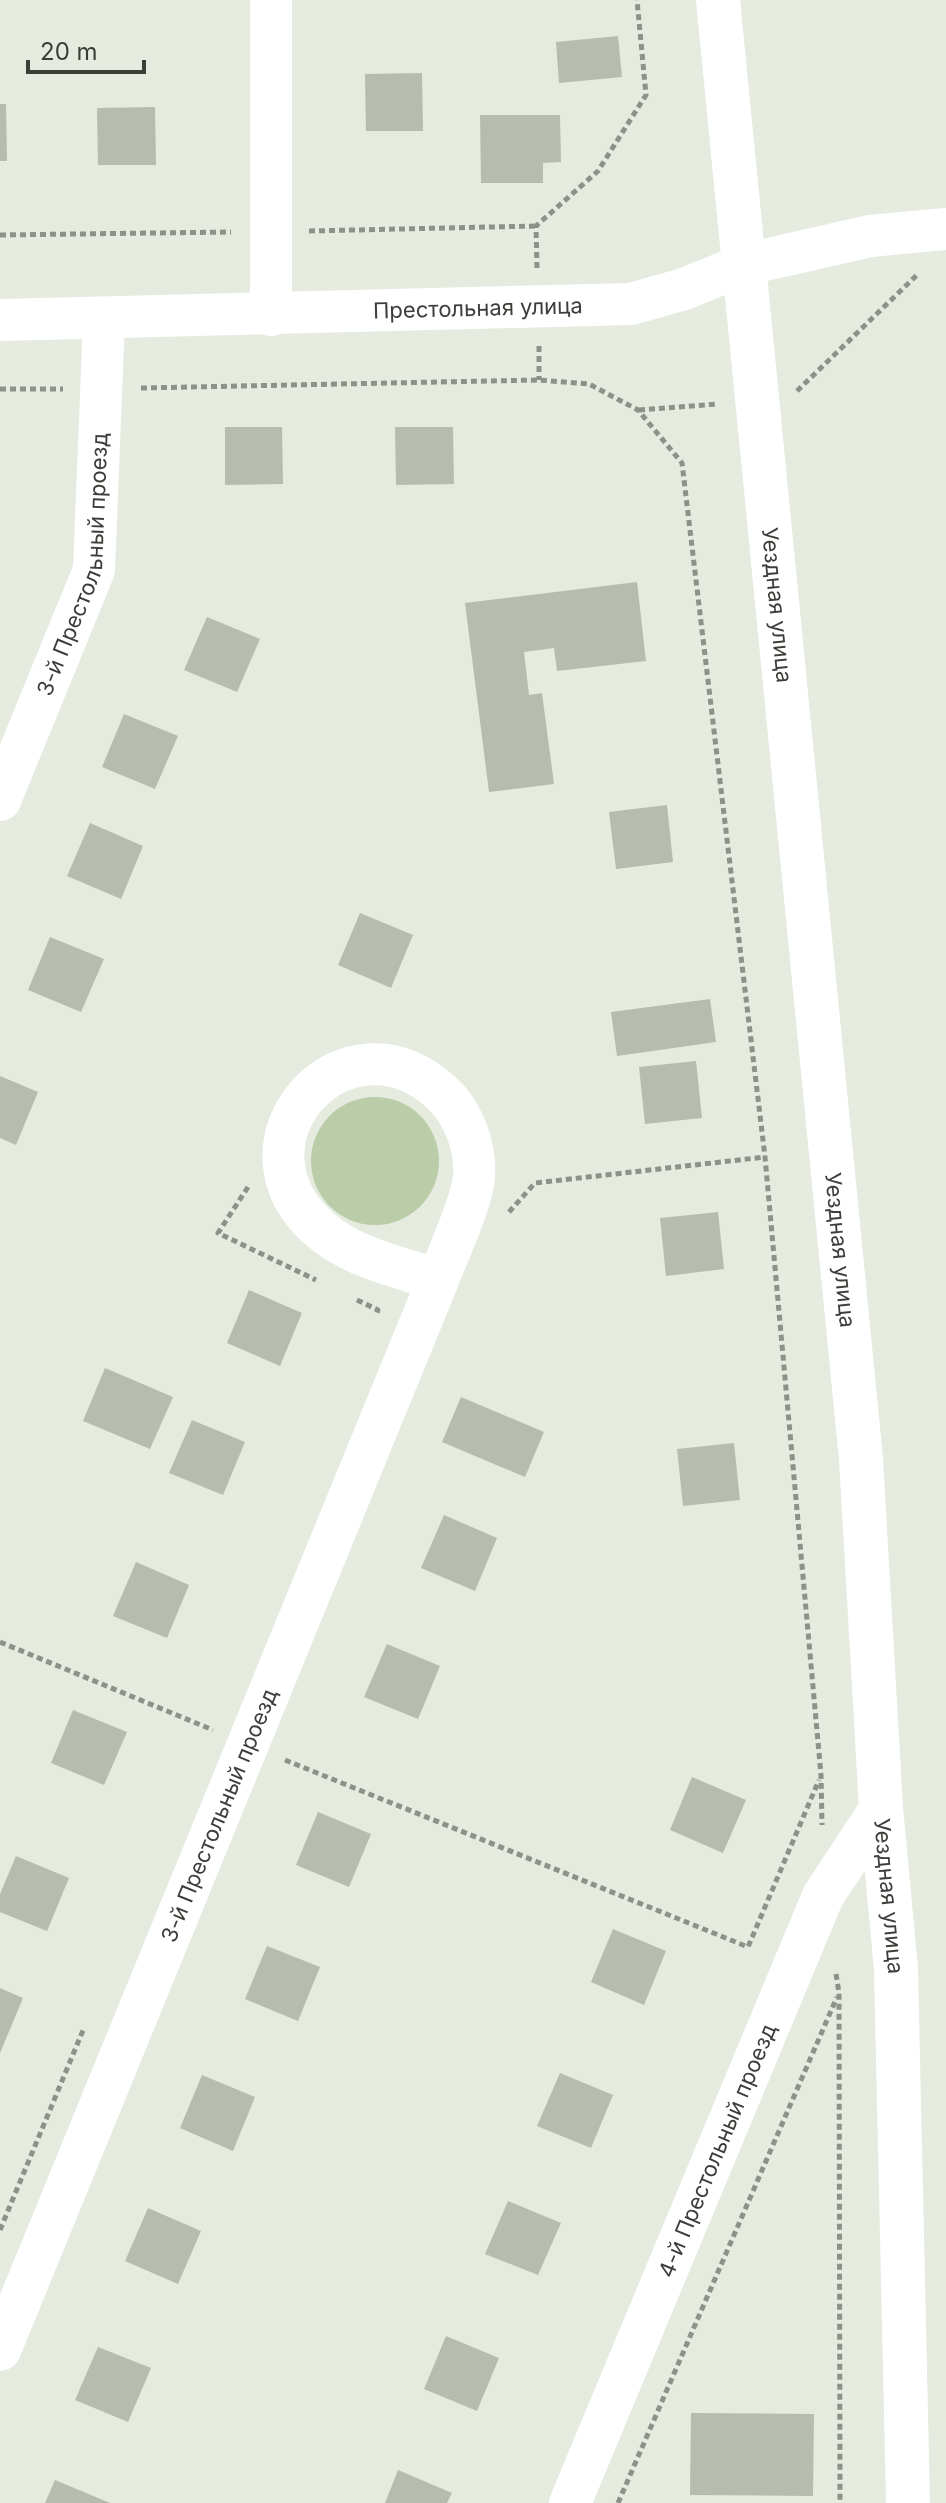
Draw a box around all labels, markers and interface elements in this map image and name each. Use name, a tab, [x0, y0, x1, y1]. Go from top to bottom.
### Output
scale bar	[28, 24, 144, 74]
text: 20 m	[40, 37, 98, 66]
street label: Престольная улица	[373, 292, 583, 324]
street label: 3-й Престольный проезд	[31, 432, 112, 699]
street label: Уездная улица	[757, 526, 798, 684]
street label: Уездная улица	[820, 1171, 861, 1329]
street label: 3-й Престольный проезд	[155, 1684, 283, 1946]
street label: Уездная улица	[869, 1817, 909, 1975]
street label: 4-й Престольный проезд	[653, 2020, 781, 2281]

